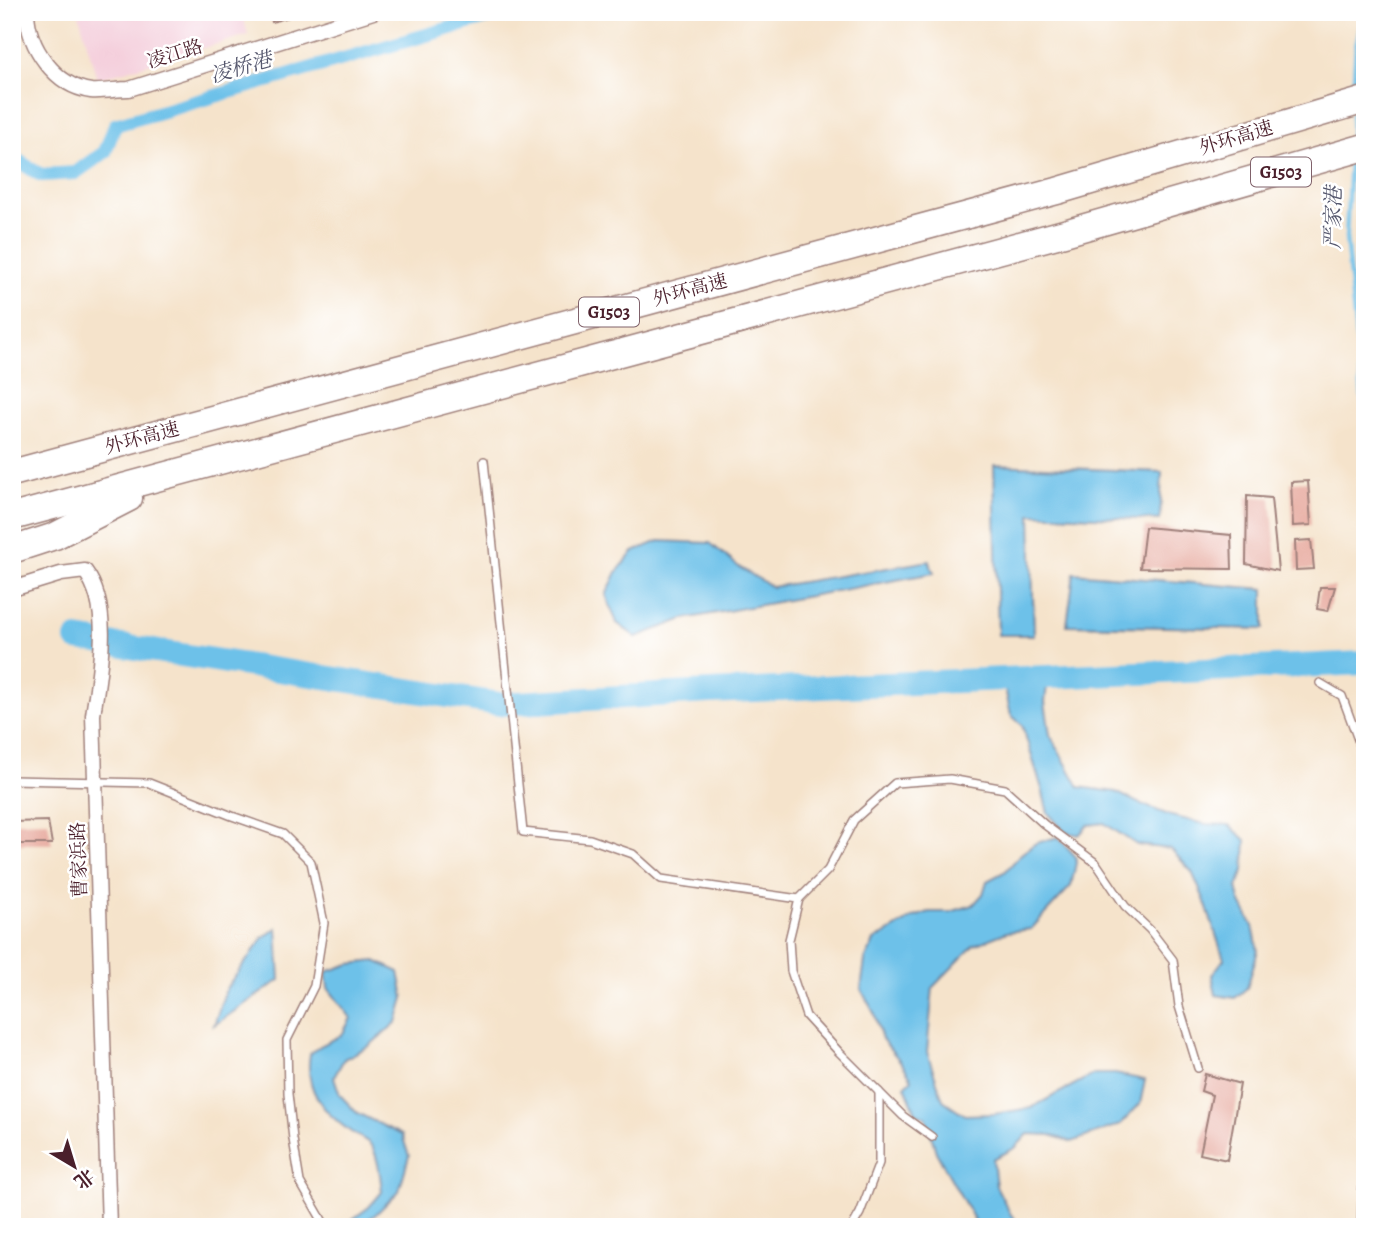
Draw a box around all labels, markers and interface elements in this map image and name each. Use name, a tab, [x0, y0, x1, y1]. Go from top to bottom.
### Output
street label: 凌江路	[144, 33, 206, 75]
water label: 凌桥港	[207, 44, 278, 89]
street label: 外环高速	[1196, 114, 1276, 162]
road number: G1503	[1251, 158, 1311, 187]
water label: 严家港	[1318, 183, 1348, 250]
street label: 外环高速	[650, 268, 730, 312]
road number: G1503	[579, 298, 639, 326]
street label: 外环高速	[102, 416, 182, 460]
street label: 曹家浜路	[65, 822, 93, 898]
north arrow	[38, 1130, 108, 1200]
text: 北	[68, 1163, 99, 1195]

